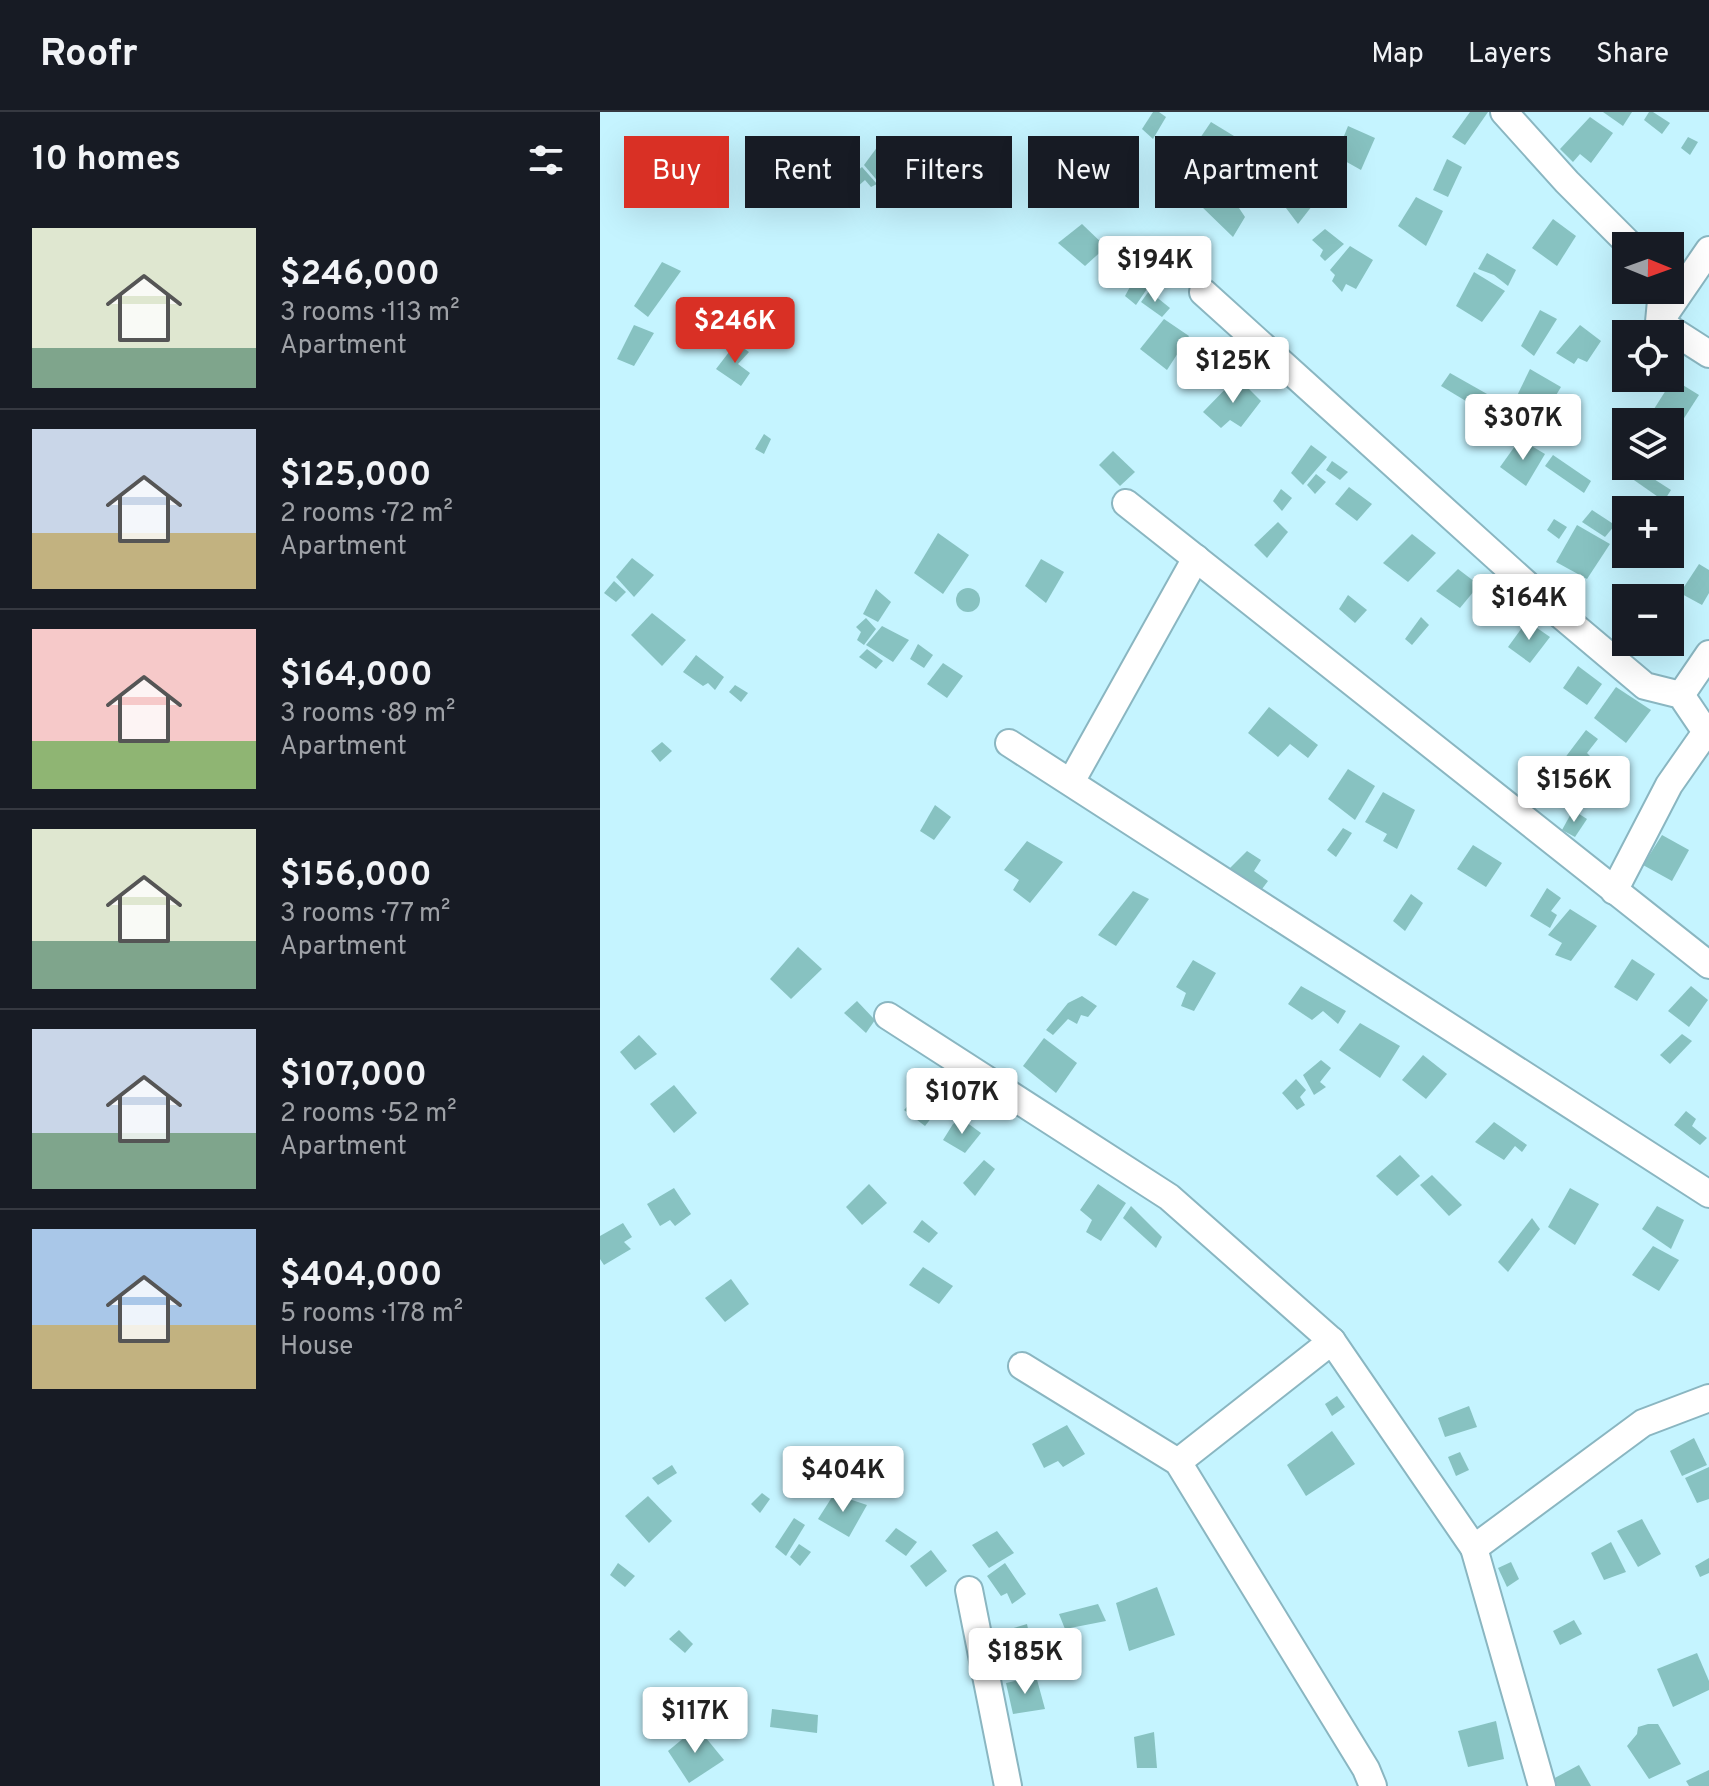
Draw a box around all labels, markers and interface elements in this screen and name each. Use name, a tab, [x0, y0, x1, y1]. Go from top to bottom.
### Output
text: Roofr	[40, 31, 138, 80]
text: Map	[1371, 37, 1424, 73]
text: Layers	[1468, 37, 1552, 73]
text: Share	[1596, 37, 1669, 73]
chip: Buy	[624, 136, 729, 208]
chip: Rent	[745, 136, 860, 208]
chip: Filters	[876, 136, 1012, 208]
chip: New	[1028, 136, 1139, 208]
chip: Apartment	[1155, 136, 1347, 208]
icon: filters	[524, 138, 568, 182]
text: 10 homes	[32, 139, 181, 182]
north arrow	[1612, 232, 1684, 304]
map controls	[1612, 232, 1684, 656]
pin: $194K	[1099, 236, 1211, 304]
text: $194K	[1116, 245, 1194, 278]
text: $246,000	[280, 254, 440, 297]
icon: home	[96, 260, 192, 356]
text: 3 rooms · 113 m²	[280, 297, 460, 330]
pin: $246K	[679, 297, 791, 365]
text: $246K	[694, 306, 776, 339]
button: locate	[1612, 320, 1684, 392]
text: Apartment	[280, 330, 407, 363]
pin: $125K	[1177, 337, 1289, 405]
text: $125K	[1195, 346, 1271, 379]
pin: $307K	[1467, 394, 1579, 462]
text: $307K	[1483, 403, 1563, 436]
button: layers	[1612, 408, 1684, 480]
text: $125,000	[280, 455, 431, 498]
icon: home	[96, 461, 192, 557]
button: +	[1612, 496, 1684, 568]
text: 2 rooms · 72 m²	[280, 498, 453, 531]
text: Apartment	[280, 531, 407, 564]
pin: $164K	[1473, 574, 1585, 642]
text: $164K	[1490, 583, 1568, 616]
button: −	[1612, 584, 1684, 656]
text: $164,000	[280, 655, 433, 698]
icon: home	[96, 661, 192, 757]
text: 3 rooms · 89 m²	[280, 698, 455, 731]
text: Apartment	[280, 731, 407, 764]
pin: $156K	[1518, 756, 1630, 824]
text: $156K	[1536, 765, 1612, 798]
text: $156,000	[280, 855, 432, 898]
icon: home	[96, 861, 192, 957]
text: 3 rooms · 77 m²	[280, 898, 450, 931]
text: Apartment	[280, 931, 407, 964]
text: $107,000	[280, 1055, 427, 1098]
icon: home	[96, 1061, 192, 1157]
pin: $107K	[906, 1068, 1018, 1136]
text: $107K	[925, 1077, 999, 1110]
text: 2 rooms · 52 m²	[280, 1098, 457, 1131]
text: Apartment	[280, 1131, 407, 1164]
text: $404,000	[280, 1255, 442, 1298]
icon: home	[96, 1261, 192, 1357]
text: 5 rooms · 178 m²	[280, 1298, 463, 1331]
text: House	[280, 1331, 353, 1364]
pin: $404K	[787, 1446, 899, 1514]
text: $404K	[801, 1455, 885, 1488]
pin: $185K	[969, 1628, 1081, 1696]
text: $185K	[987, 1637, 1063, 1670]
pin: $117K	[639, 1687, 751, 1755]
text: $117K	[661, 1696, 729, 1729]

